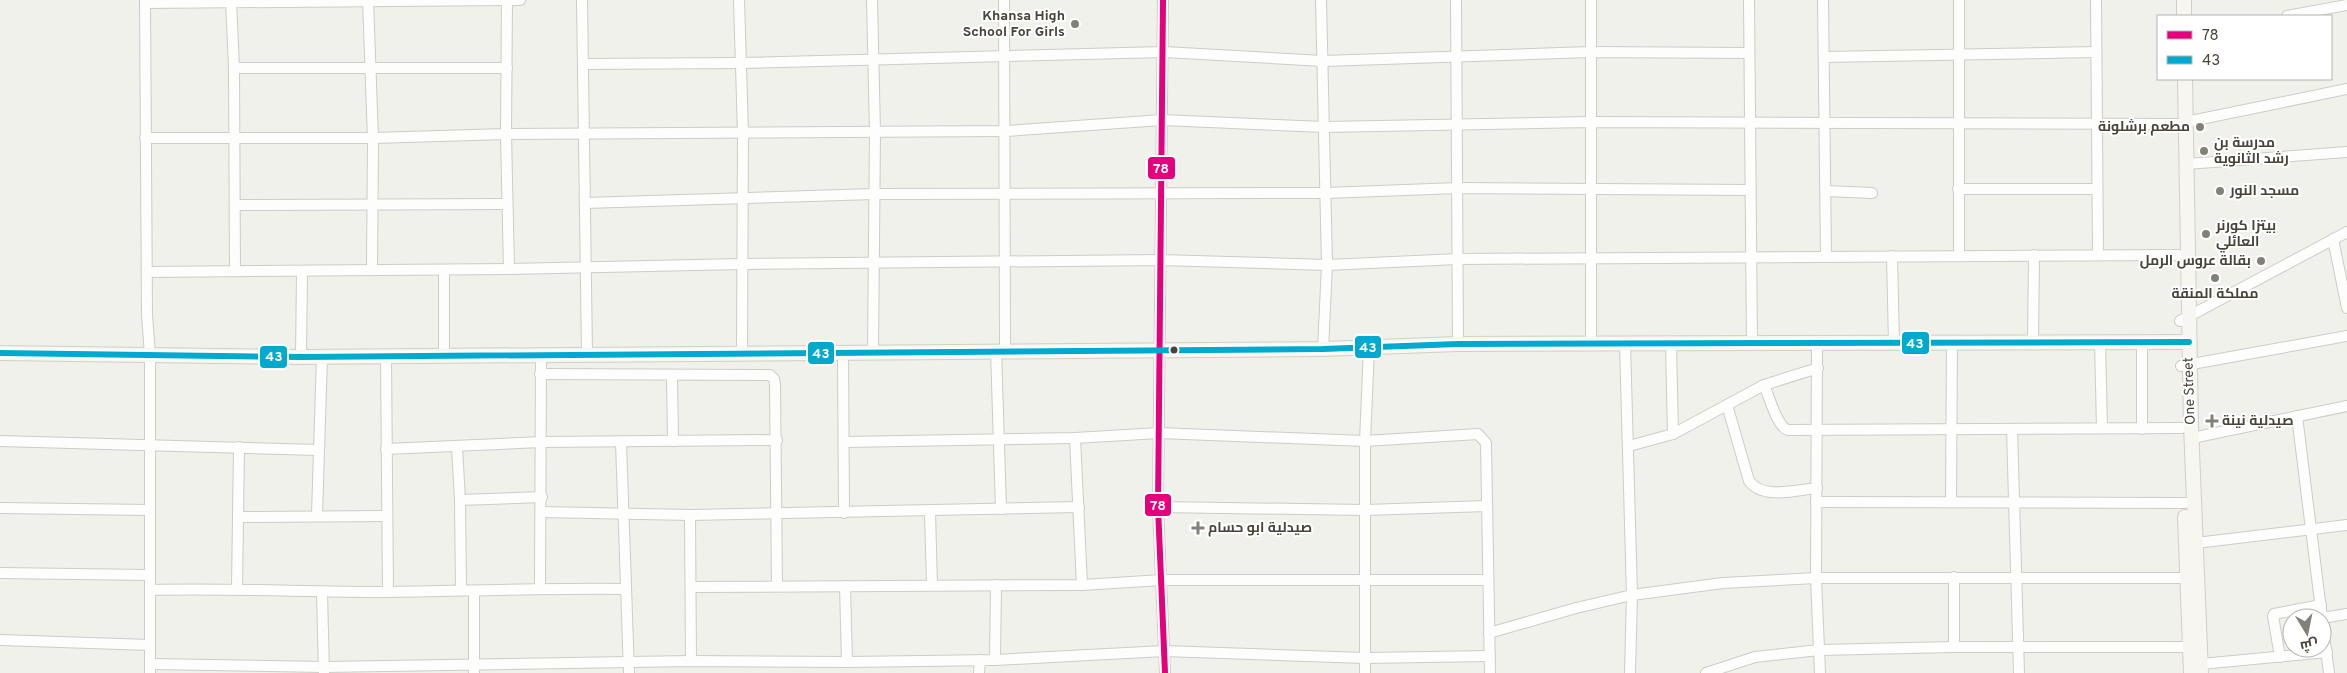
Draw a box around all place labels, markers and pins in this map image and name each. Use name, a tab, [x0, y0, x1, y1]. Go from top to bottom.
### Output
place label: Khansa High School For Girls	[963, 8, 1065, 41]
marker: Khansa High School For Girls	[1069, 18, 1081, 30]
place label: مطعم برشلونة	[2098, 118, 2190, 136]
marker: مطعم برشلونة	[2194, 121, 2206, 133]
place label: مدرسة بن رشد الثانوية	[2214, 135, 2289, 168]
marker: مدرسة بن رشد الثانوية	[2198, 145, 2210, 157]
place label: مسجد النور	[2229, 183, 2299, 200]
marker: مسجد النور	[2214, 185, 2226, 197]
place label: بيتزا كورنر العائلي	[2215, 218, 2276, 253]
marker: بيتزا كورنر العائلي	[2200, 228, 2212, 240]
place label: بقالة عروس الرمل	[2140, 253, 2251, 270]
marker: بقالة عروس الرمل	[2255, 255, 2267, 267]
marker: مملكة المنقة	[2209, 272, 2221, 284]
place label: مملكة المنقة	[2171, 286, 2259, 303]
unlabelled marker	[1169, 345, 1179, 355]
place label: صيدلية نينة	[2222, 413, 2294, 430]
marker: صيدلية نينة	[2206, 415, 2218, 427]
place label: صيدلية ابو حسام	[1208, 520, 1312, 537]
marker: صيدلية ابو حسام	[1192, 522, 1204, 534]

